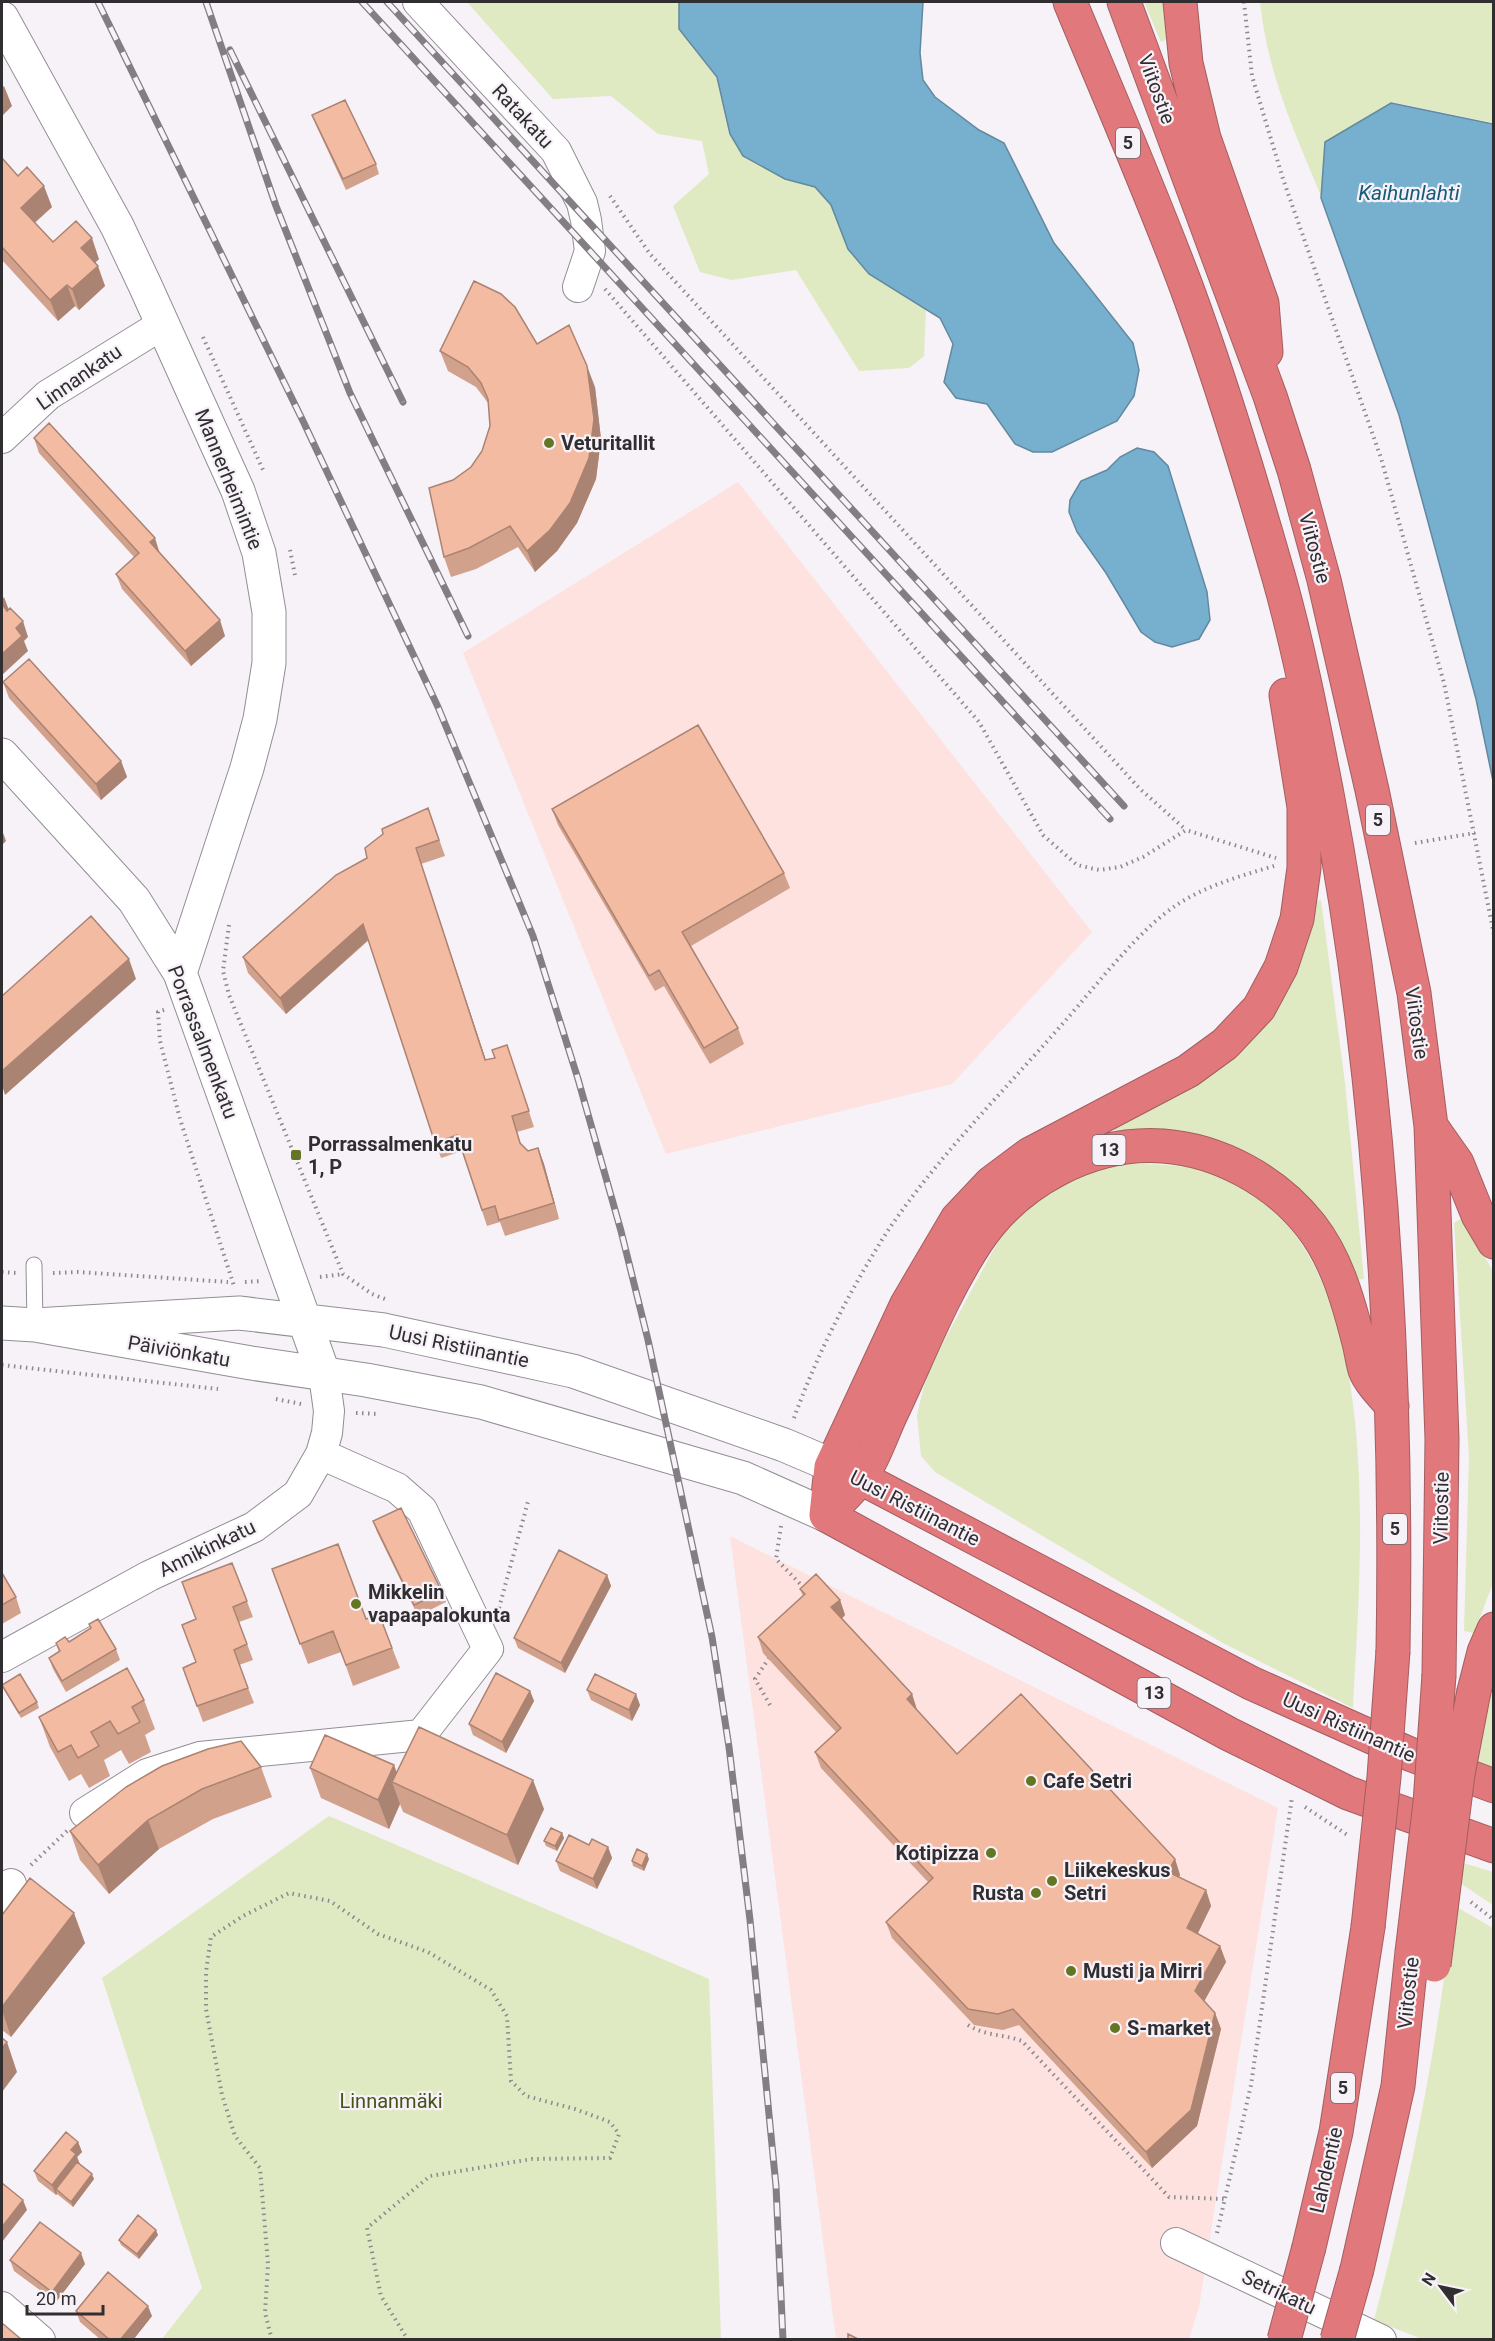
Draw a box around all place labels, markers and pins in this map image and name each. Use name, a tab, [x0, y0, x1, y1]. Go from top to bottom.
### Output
place label: Veturitallit	[561, 431, 655, 455]
marker: Veturitallit	[542, 436, 556, 450]
place label: Porrassalmenkatu 1, P	[308, 1132, 472, 1179]
marker: Porrassalmenkatu 1, P	[289, 1148, 303, 1162]
place label: Mikkelin vapaapalokunta	[368, 1580, 511, 1627]
marker: Mikkelin vapaapalokunta	[349, 1597, 363, 1611]
place label: Cafe Setri	[1043, 1769, 1132, 1793]
marker: Cafe Setri	[1024, 1774, 1038, 1788]
place label: Kotipizza	[896, 1841, 979, 1865]
marker: Kotipizza	[984, 1846, 998, 1860]
place label: Liikekeskus Setri	[1064, 1858, 1170, 1905]
marker: Liikekeskus Setri	[1045, 1874, 1059, 1888]
place label: Rusta	[972, 1881, 1024, 1905]
marker: Rusta	[1029, 1886, 1043, 1900]
place label: Musti ja Mirri	[1083, 1959, 1203, 1983]
marker: Musti ja Mirri	[1064, 1964, 1078, 1978]
place label: S-market	[1127, 2016, 1211, 2040]
marker: S-market	[1108, 2021, 1122, 2035]

